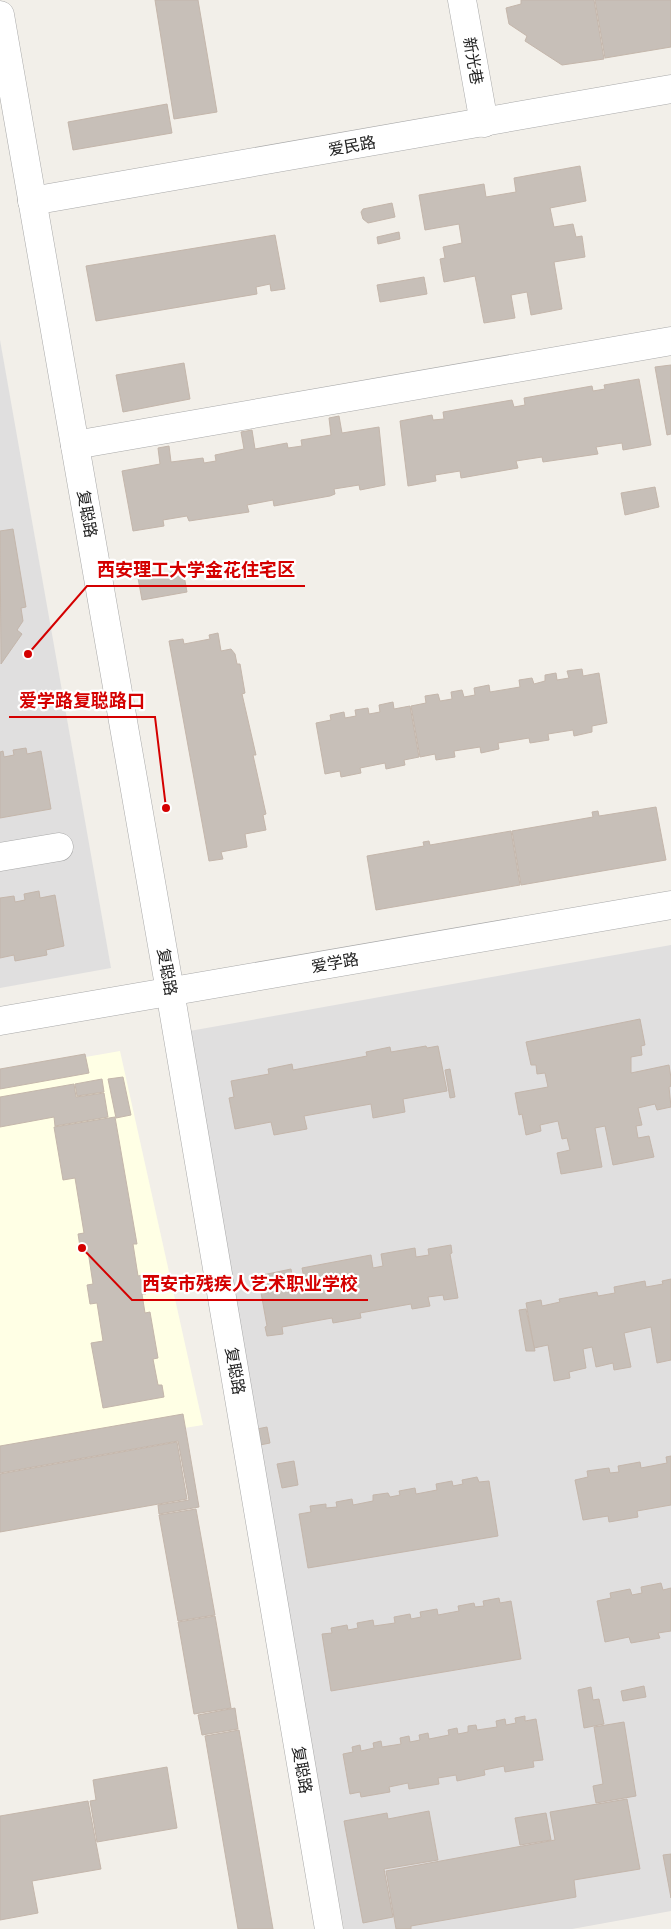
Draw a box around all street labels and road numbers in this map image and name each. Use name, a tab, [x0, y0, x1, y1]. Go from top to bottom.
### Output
street label: 新光巷	[459, 36, 487, 86]
street label: 爱民路	[327, 132, 377, 160]
street label: 复聪路	[73, 489, 101, 539]
street label: 复聪路	[153, 947, 181, 997]
street label: 爱学路	[310, 949, 360, 977]
street label: 复聪路	[221, 1346, 249, 1396]
street label: 复聪路	[288, 1745, 316, 1795]

